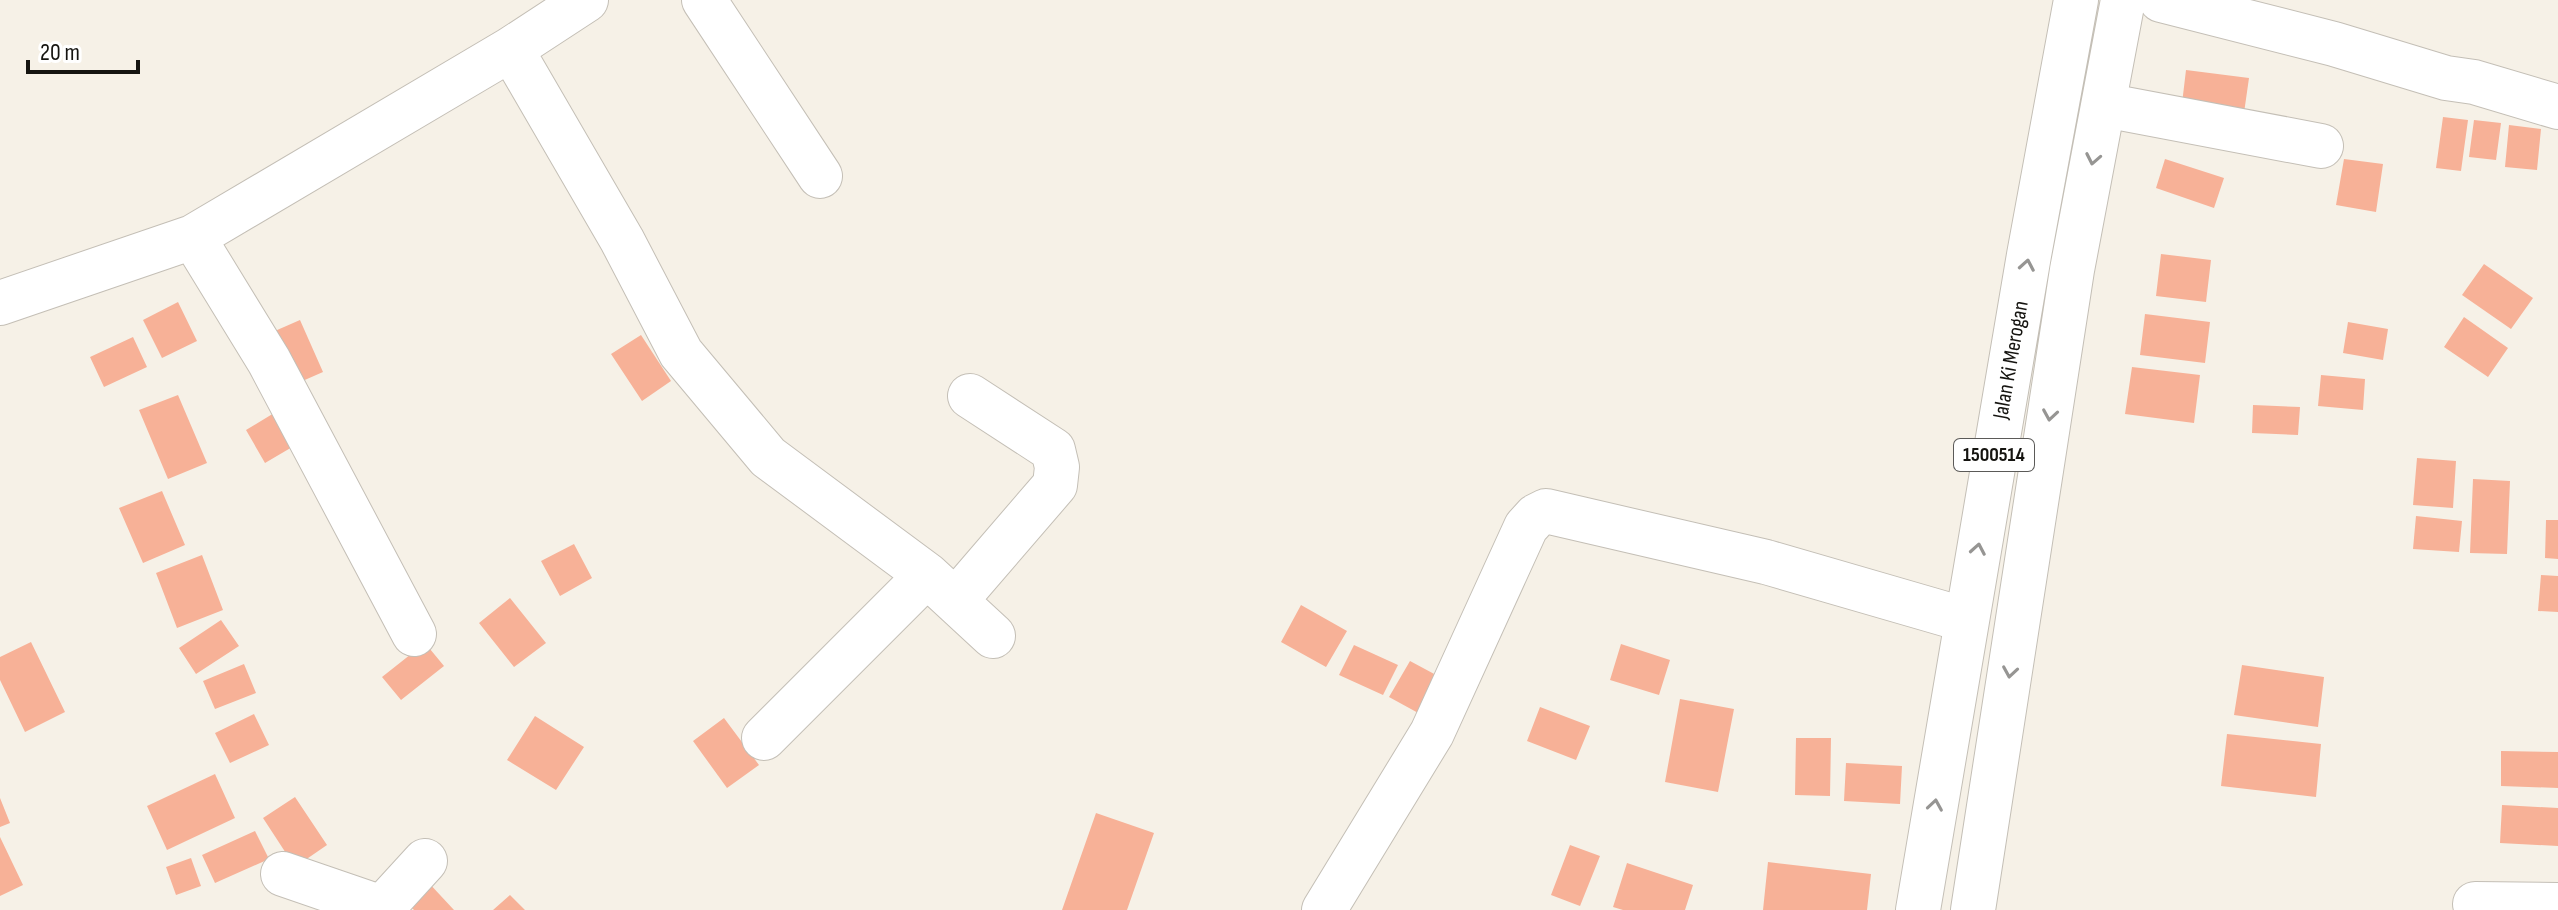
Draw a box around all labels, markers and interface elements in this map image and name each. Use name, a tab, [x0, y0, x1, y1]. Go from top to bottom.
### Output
scale bar	[28, 24, 138, 74]
text: 20 m	[40, 38, 80, 67]
one-way arrow	[2085, 152, 2102, 165]
one-way arrow	[2018, 258, 2035, 272]
street label: Jalan Ki Merogan	[1987, 299, 2035, 422]
one-way arrow	[2042, 409, 2059, 422]
road number: 1500514	[1954, 439, 2034, 471]
one-way arrow	[1969, 542, 1986, 556]
one-way arrow	[2002, 666, 2019, 679]
one-way arrow	[1926, 799, 1943, 812]

